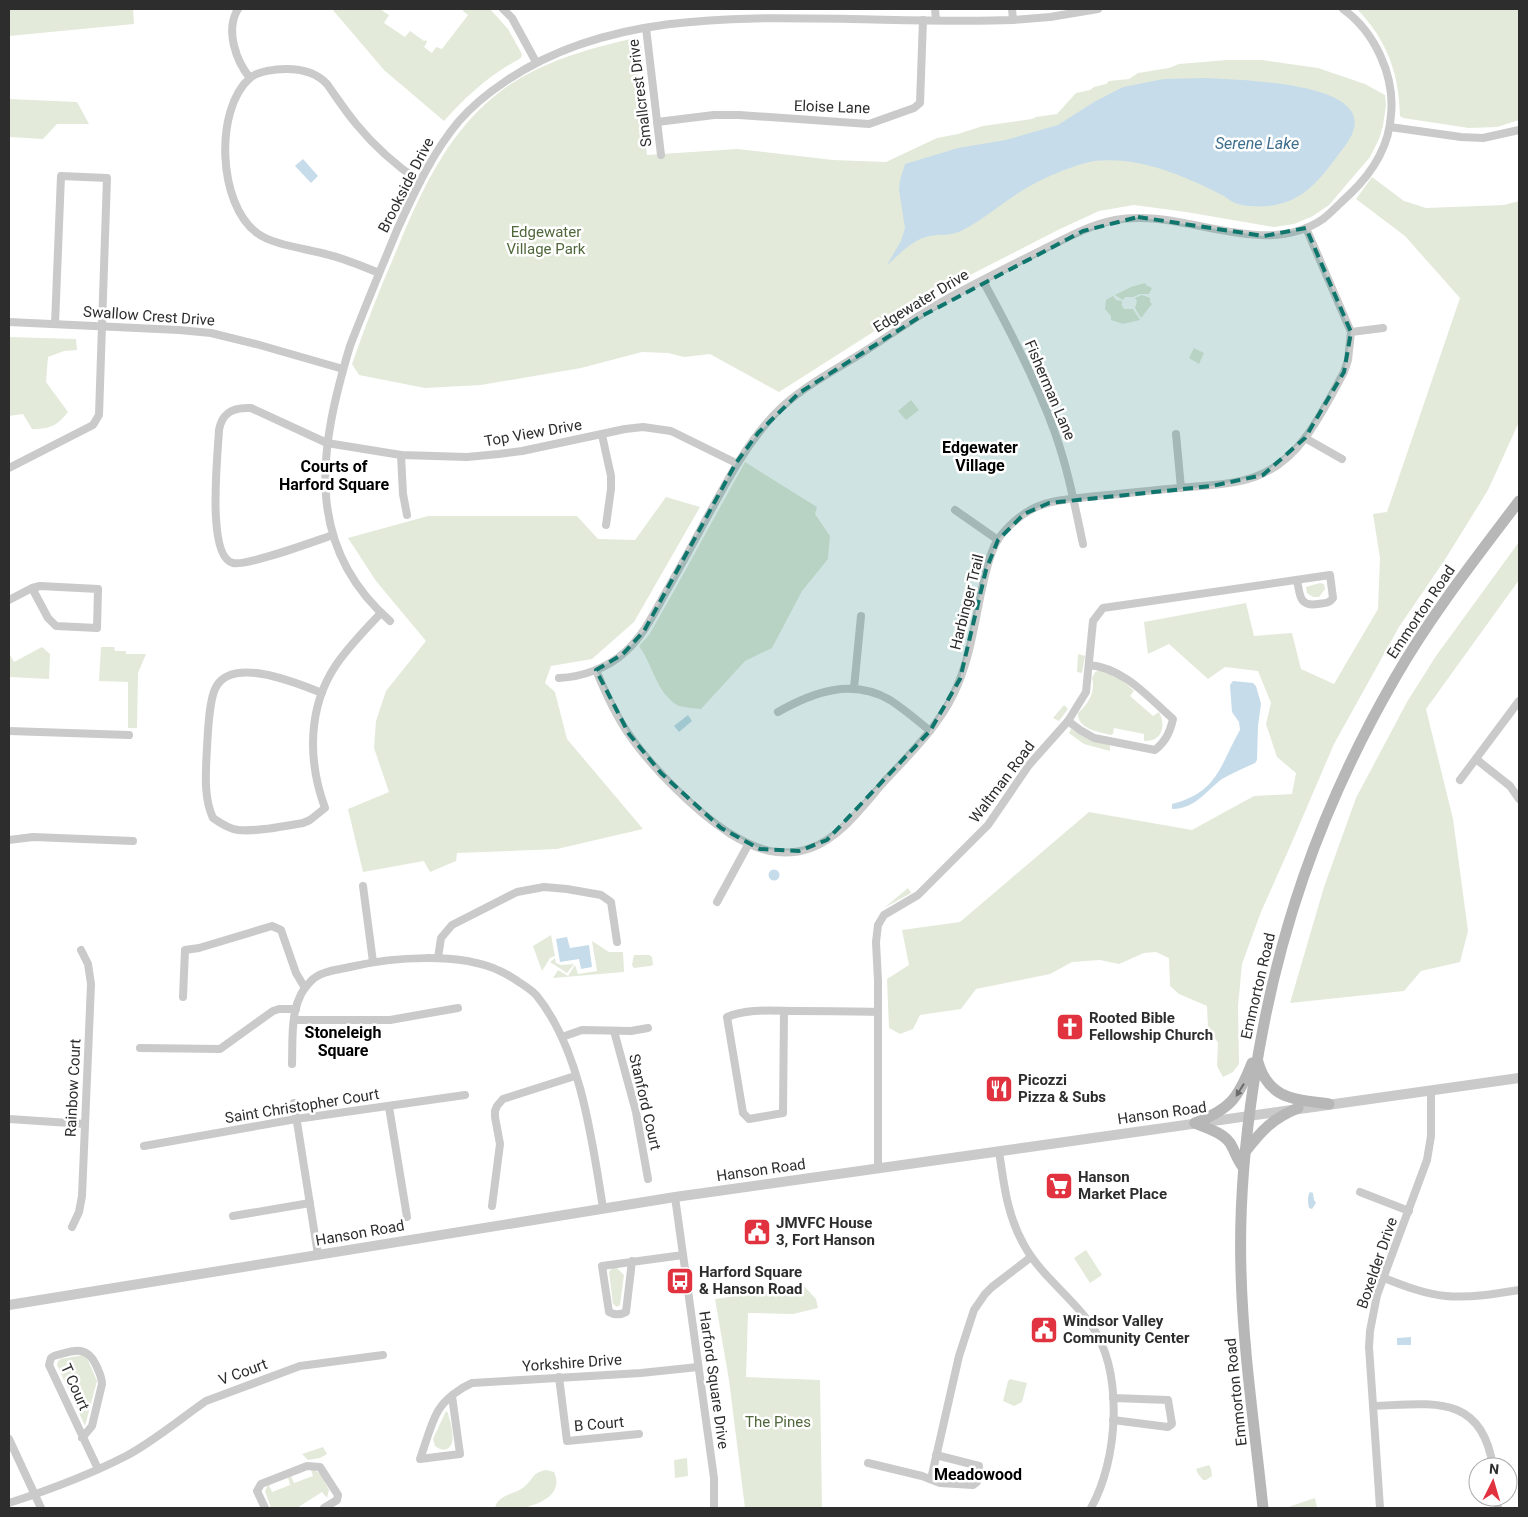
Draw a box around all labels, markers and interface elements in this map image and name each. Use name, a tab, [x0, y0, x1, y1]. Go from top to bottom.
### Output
street label: Smallcrest Drive	[624, 38, 656, 148]
street label: Eloise Lane	[794, 97, 870, 117]
street label: Brookside Drive	[374, 134, 438, 236]
water label: Serene Lake	[1215, 134, 1299, 153]
park label: Edgewater Village Park	[507, 223, 586, 258]
street label: Edgewater Drive	[870, 265, 972, 337]
street label: Swallow Crest Drive	[83, 302, 215, 330]
street label: Fisherman Lane	[1021, 337, 1079, 443]
street label: Top View Drive	[483, 416, 583, 450]
district label: Edgewater Village	[942, 438, 1018, 475]
district label: Courts of Harford Square	[279, 457, 389, 494]
street label: Harbinger Trail	[946, 552, 988, 652]
street label: Emmorton Road	[1383, 562, 1459, 662]
street label: Waltman Road	[965, 738, 1039, 826]
street label: Emmorton Road	[1237, 931, 1279, 1041]
place label: Rooted Bible Fellowship Church	[1089, 1009, 1213, 1044]
church icon: Rooted Bible Fellowship Church	[1055, 1012, 1085, 1042]
district label: Stoneleigh Square	[305, 1023, 381, 1060]
street label: Rainbow Court	[61, 1038, 85, 1138]
street label: Stanford Court	[625, 1052, 665, 1152]
place label: Picozzi Pizza & Subs	[1018, 1071, 1106, 1106]
restaurant icon: Picozzi Pizza & Subs	[984, 1074, 1014, 1104]
one-way arrow	[1235, 1083, 1244, 1096]
street label: Saint Christopher Court	[224, 1085, 380, 1127]
street label: Hanson Road	[1116, 1098, 1208, 1128]
street label: Hanson Road	[715, 1155, 807, 1185]
place label: Hanson Market Place	[1078, 1168, 1167, 1203]
supermarket icon: Hanson Market Place	[1044, 1171, 1074, 1201]
place label: JMVFC House 3, Fort Hanson	[776, 1214, 875, 1249]
street label: Boxelder Drive	[1353, 1215, 1401, 1311]
street label: Hanson Road	[314, 1216, 406, 1250]
public building icon: JMVFC House 3, Fort Hanson	[742, 1217, 772, 1247]
place label: Harford Square & Hanson Road	[699, 1263, 802, 1298]
bus stop icon: Harford Square & Hanson Road	[665, 1266, 695, 1296]
street label: Harford Square Drive	[695, 1310, 733, 1450]
place label: Windsor Valley Community Center	[1063, 1312, 1190, 1347]
public building icon: Windsor Valley Community Center	[1029, 1315, 1059, 1345]
street label: Emmorton Road	[1221, 1337, 1251, 1447]
street label: Yorkshire Drive	[522, 1351, 622, 1375]
street label: V Court	[216, 1355, 270, 1389]
street label: T Court	[57, 1361, 93, 1413]
street label: B Court	[573, 1413, 625, 1435]
park label: The Pines	[745, 1413, 811, 1431]
north arrow	[1468, 1457, 1518, 1507]
text: N	[1489, 1461, 1500, 1477]
district label: Meadowood	[934, 1465, 1022, 1484]

